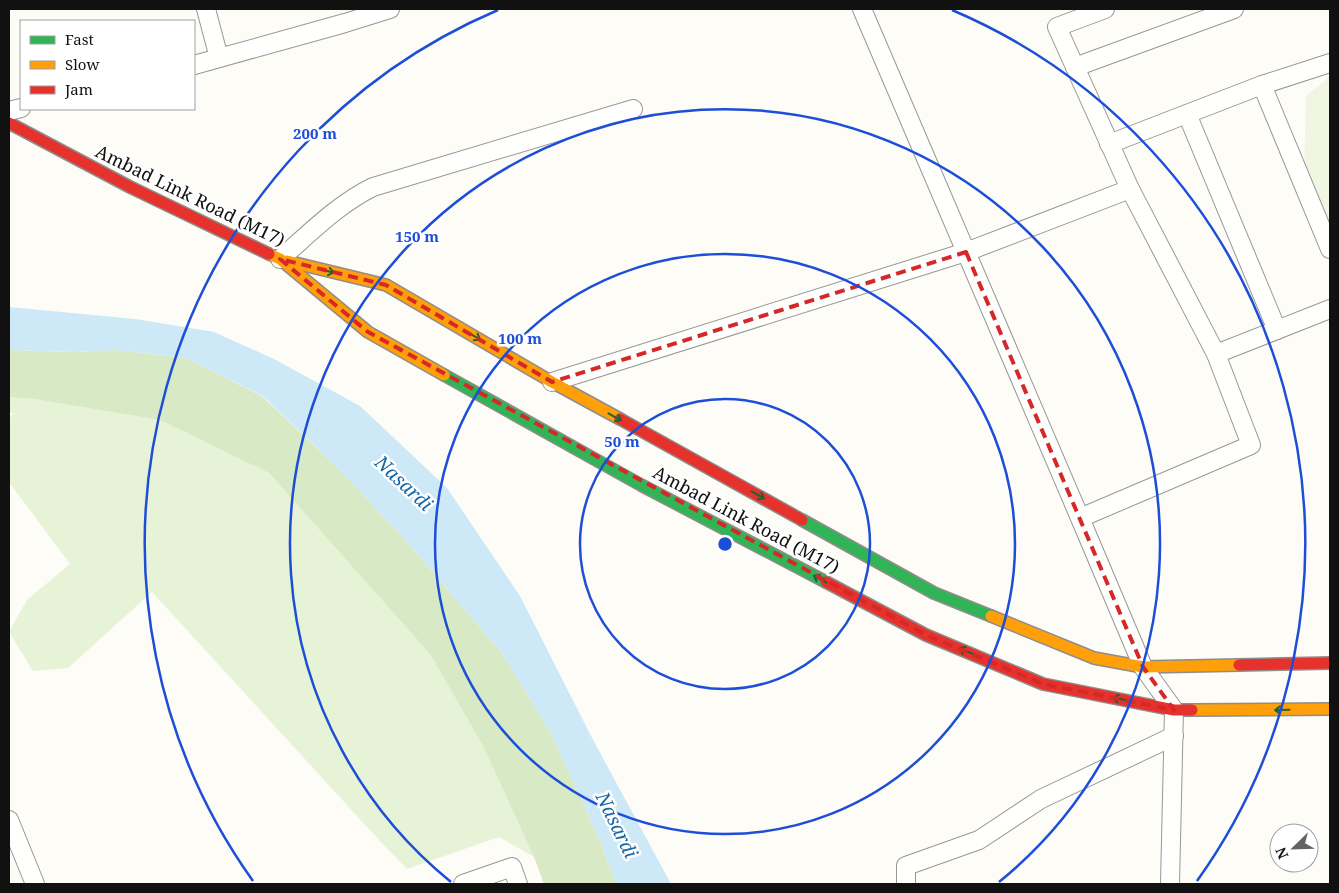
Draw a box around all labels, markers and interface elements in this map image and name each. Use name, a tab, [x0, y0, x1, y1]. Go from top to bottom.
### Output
legend	[20, 20, 195, 110]
text: Fast	[65, 29, 94, 49]
text: Slow	[65, 54, 99, 74]
text: Jam	[64, 79, 93, 99]
text: 200 m	[293, 123, 337, 143]
street label: Ambad Link Road (M17)	[92, 139, 289, 251]
text: 150 m	[395, 226, 439, 246]
one-way arrow	[319, 267, 335, 276]
text: 100 m	[498, 328, 542, 348]
one-way arrow	[467, 332, 481, 342]
one-way arrow	[608, 412, 623, 422]
text: 50 m	[604, 431, 640, 451]
water label: Nasardi	[369, 449, 439, 517]
street label: Ambad Link Road (M17)	[649, 460, 844, 579]
one-way arrow	[750, 491, 764, 501]
centre of rings	[716, 535, 734, 553]
one-way arrow	[813, 574, 828, 583]
one-way arrow	[959, 646, 974, 656]
one-way arrow	[1112, 694, 1128, 704]
one-way arrow	[1274, 705, 1290, 715]
water label: Nasardi	[589, 787, 644, 863]
north arrow	[1269, 823, 1319, 873]
text: N	[1271, 844, 1292, 862]

